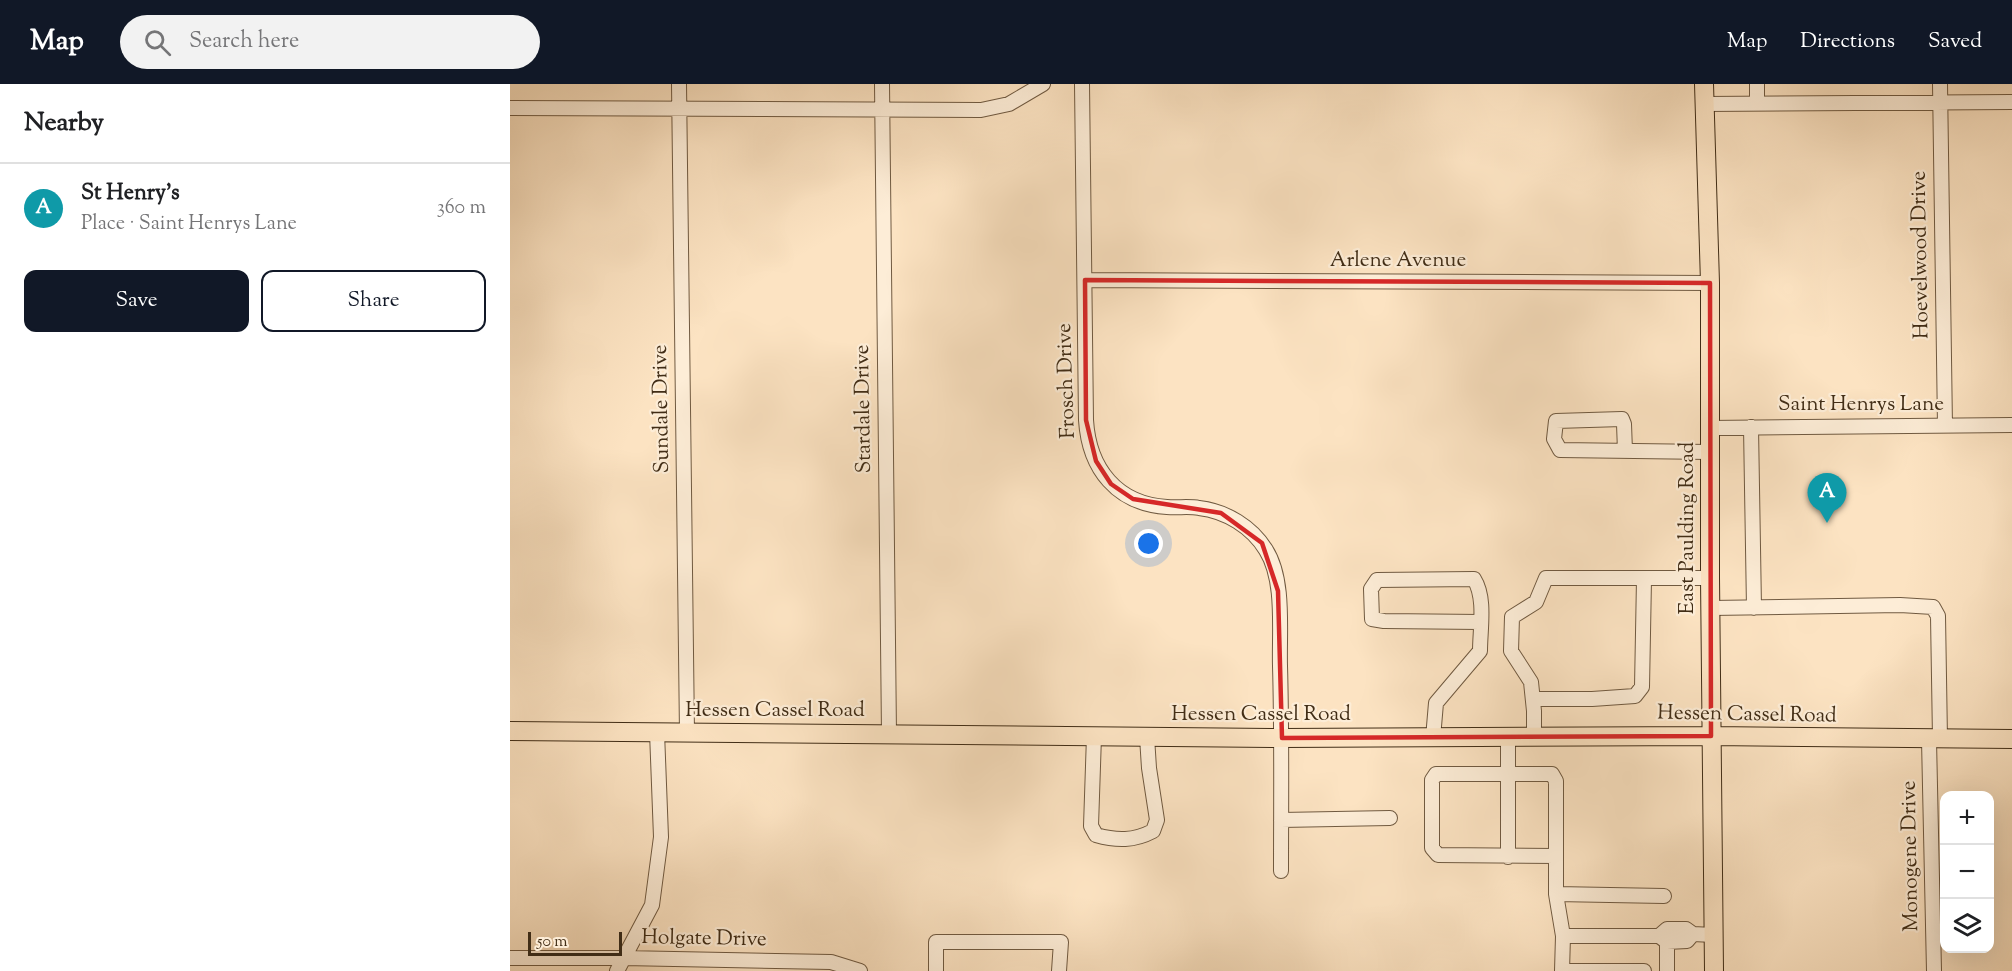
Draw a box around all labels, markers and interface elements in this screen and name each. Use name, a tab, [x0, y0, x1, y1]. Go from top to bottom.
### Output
search box	[120, 15, 540, 69]
text: Map	[30, 22, 84, 62]
icon: search	[141, 26, 174, 59]
text: Search here	[189, 26, 299, 58]
text: Map	[1727, 27, 1767, 57]
text: Directions	[1800, 27, 1895, 57]
text: Saved	[1928, 27, 1982, 57]
text: Nearby	[24, 105, 104, 142]
street label: Hoevelwood Drive	[1905, 171, 1937, 339]
text: St Henry's	[81, 178, 180, 210]
text: A	[35, 194, 52, 223]
text: 360 m	[437, 194, 486, 223]
text: Place · Saint Henrys Lane	[81, 210, 297, 239]
street label: Arlene Avenue	[1330, 246, 1466, 276]
button: Save	[24, 270, 249, 332]
button: Share	[261, 270, 486, 332]
street label: Frosch Drive	[1050, 323, 1084, 439]
street label: Sundale Drive	[646, 344, 678, 474]
street label: Stardale Drive	[848, 344, 880, 474]
street label: Saint Henrys Lane	[1778, 390, 1944, 420]
street label: East Paulding Road	[1673, 441, 1703, 614]
pin: A	[1808, 474, 1846, 523]
your location	[1134, 529, 1163, 558]
street label: Hessen Cassel Road	[685, 696, 865, 726]
street label: Hessen Cassel Road	[1657, 698, 1837, 732]
street label: Hessen Cassel Road	[1171, 700, 1351, 730]
street label: Monogene Drive	[1895, 780, 1927, 932]
map controls	[1940, 791, 1994, 953]
button: +	[1940, 791, 1994, 845]
button: −	[1940, 845, 1994, 899]
button: layers	[1940, 899, 1994, 953]
street label: Holgate Drive	[641, 923, 767, 955]
scale bar	[528, 929, 622, 956]
text: 50 m	[537, 931, 568, 954]

